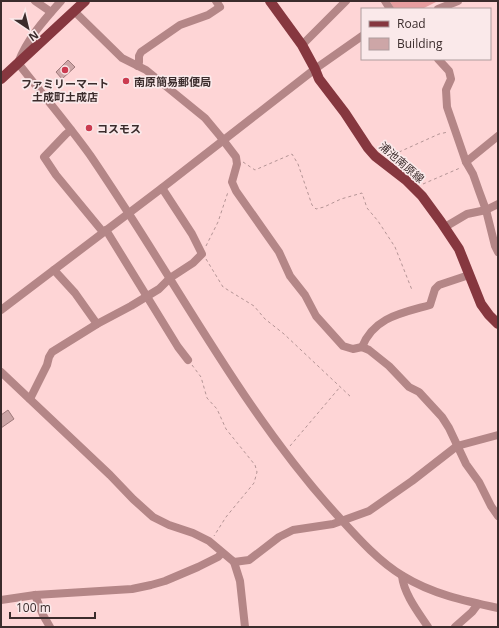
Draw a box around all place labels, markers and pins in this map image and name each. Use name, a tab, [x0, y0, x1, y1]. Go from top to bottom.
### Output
marker: ファミリーマート 土成町土成店	[60, 65, 70, 75]
place label: 南原簡易郵便局	[134, 74, 211, 89]
place label: ファミリーマート 土成町土成店	[21, 76, 109, 104]
marker: 南原簡易郵便局	[121, 76, 131, 86]
place label: コスモス	[97, 121, 141, 136]
marker: コスモス	[84, 123, 94, 133]

